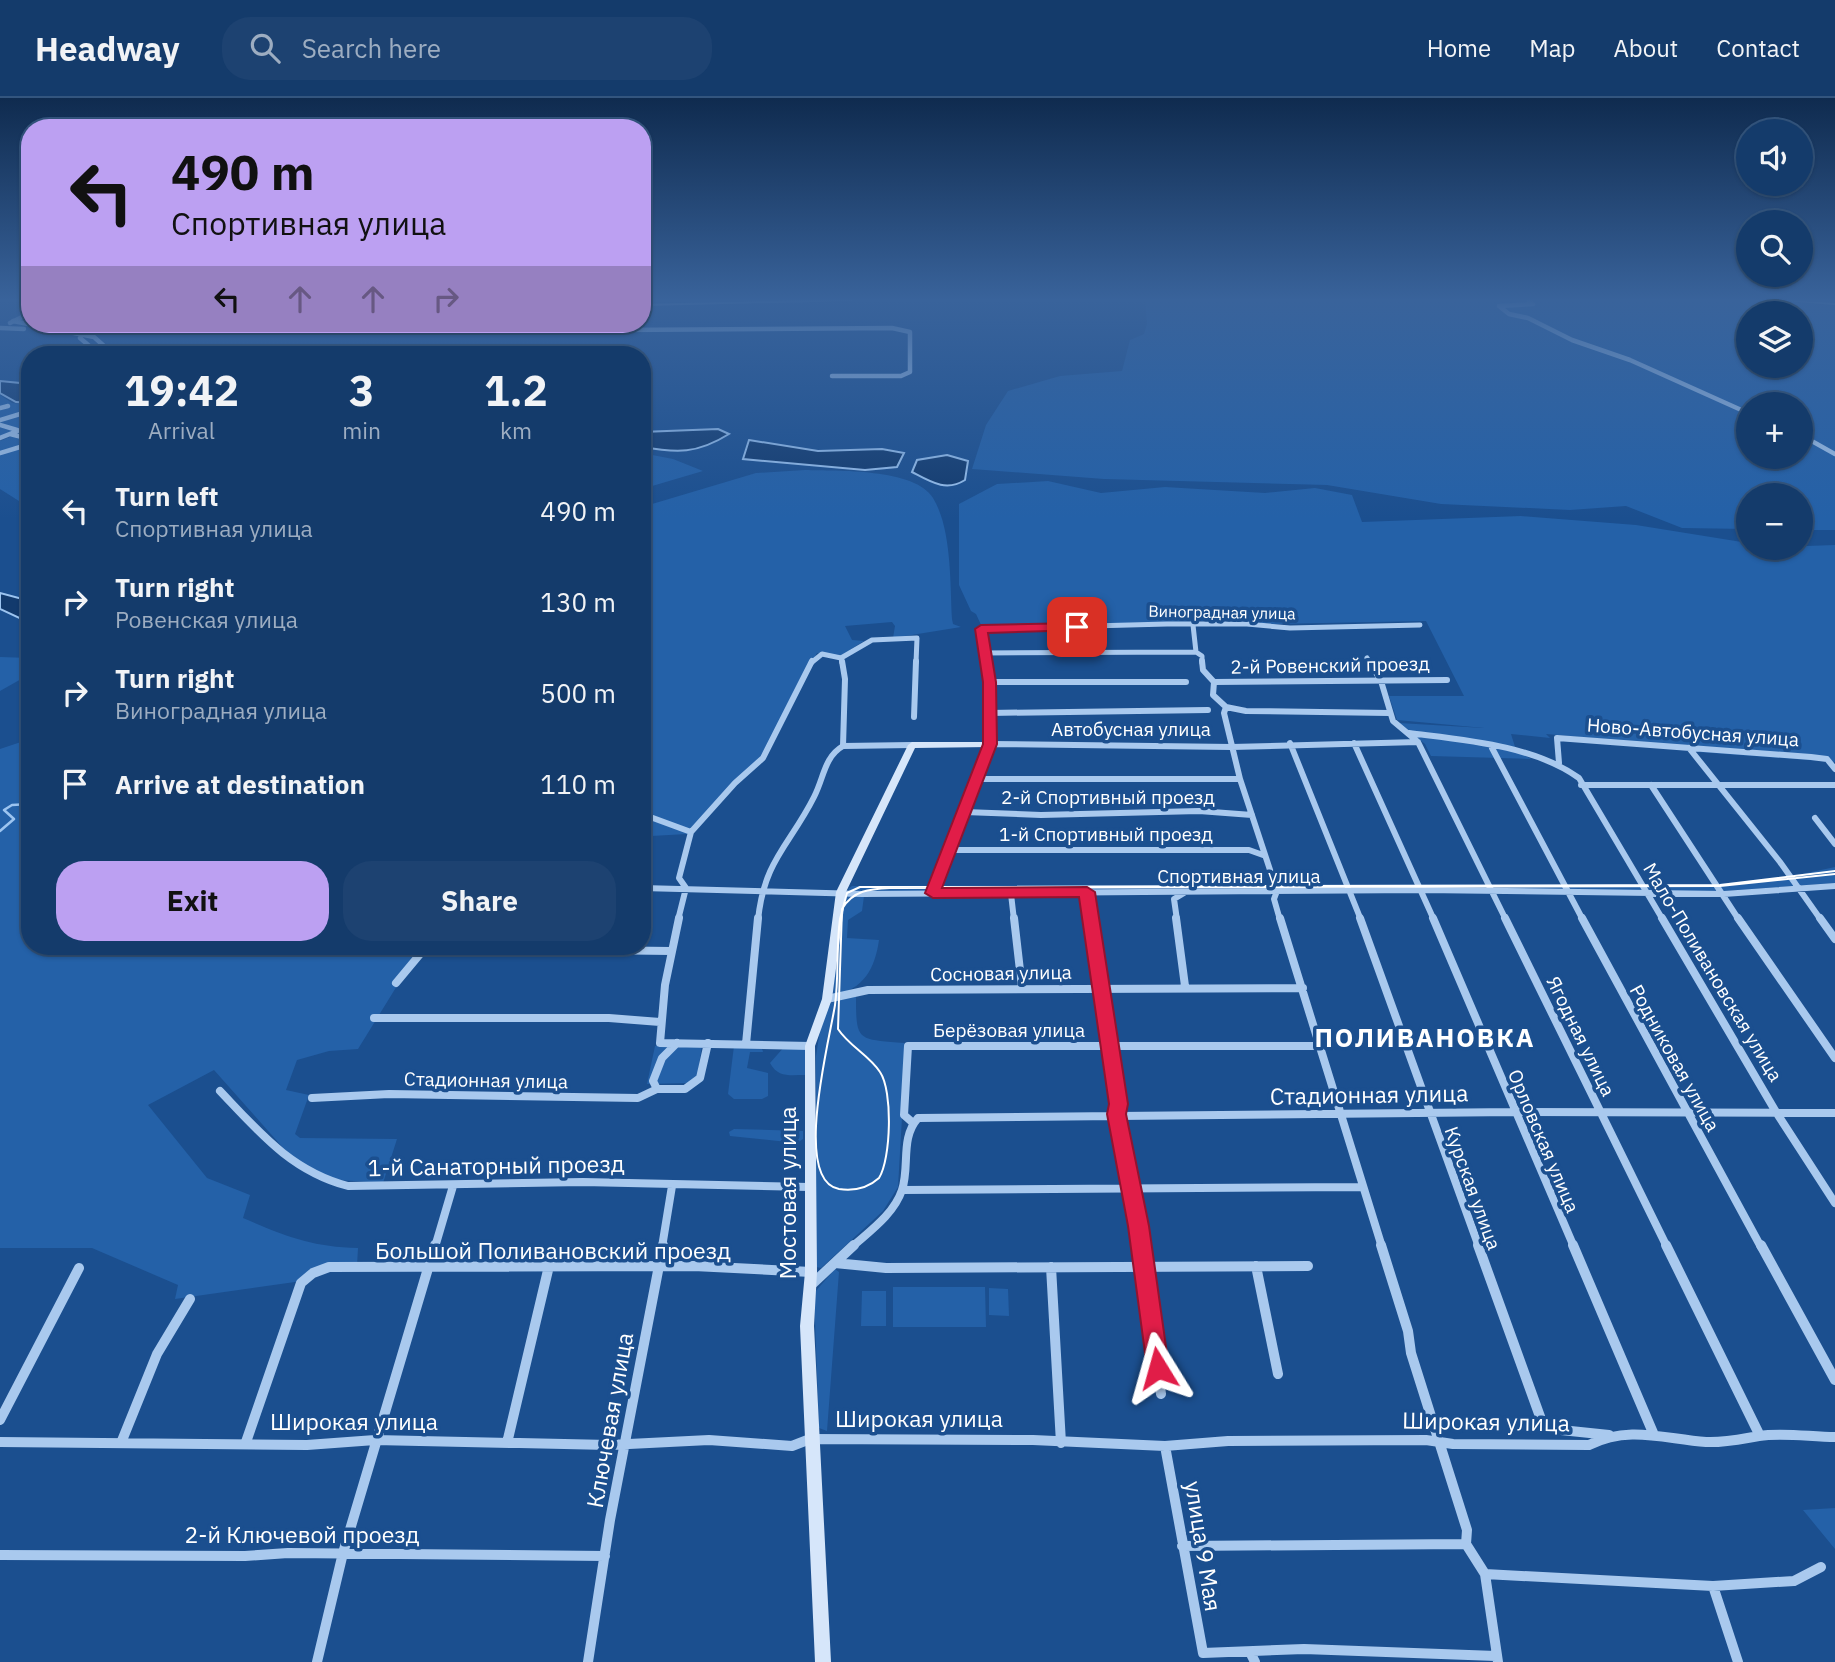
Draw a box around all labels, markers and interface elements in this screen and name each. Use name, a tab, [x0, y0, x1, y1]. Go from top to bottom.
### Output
search box	[222, 17, 712, 80]
text: Headway	[35, 27, 180, 70]
icon: search	[246, 29, 284, 67]
text: Search here	[302, 31, 441, 65]
text: Home	[1427, 32, 1491, 64]
text: Map	[1529, 32, 1575, 64]
text: About	[1613, 32, 1678, 64]
text: Contact	[1716, 32, 1800, 64]
map controls	[1736, 119, 1813, 560]
button: sound	[1736, 119, 1813, 196]
text: 490 m	[171, 140, 315, 203]
icon: left	[56, 147, 147, 238]
text: Спортивная улица	[171, 202, 446, 244]
button: search	[1736, 210, 1813, 287]
icon: left	[208, 280, 246, 318]
icon: ahead	[281, 280, 319, 318]
icon: ahead	[354, 280, 392, 318]
icon: right	[427, 280, 465, 318]
button: layers	[1736, 301, 1813, 378]
text: 19:42	[124, 363, 239, 418]
text: 3	[349, 363, 374, 418]
text: 1.2	[484, 363, 548, 418]
button: +	[1736, 392, 1813, 469]
text: Arrival	[148, 415, 215, 445]
text: min	[342, 415, 381, 445]
text: km	[500, 415, 532, 445]
text: Turn left	[115, 479, 218, 513]
button: −	[1736, 483, 1813, 560]
icon: left	[56, 492, 94, 530]
text: 490 m	[540, 494, 616, 528]
text: Спортивная улица	[115, 513, 313, 543]
text: Turn right	[115, 570, 234, 604]
icon: right	[56, 583, 94, 621]
text: 130 m	[540, 585, 616, 619]
pin	[1047, 597, 1107, 657]
street label: Виноградная улица	[1148, 601, 1296, 623]
text: Ровенская улица	[115, 604, 298, 634]
icon: arrive	[1058, 608, 1096, 646]
street label: 2-й Ровенский проезд	[1230, 651, 1430, 679]
text: Turn right	[115, 661, 234, 695]
icon: right	[56, 674, 94, 712]
text: 500 m	[540, 676, 616, 710]
text: Виноградная улица	[115, 695, 327, 725]
street label: Ново-Автобусная улица	[1586, 713, 1800, 751]
street label: Автобусная улица	[1051, 717, 1211, 741]
icon: arrive	[56, 765, 94, 803]
text: Arrive at destination	[115, 767, 365, 801]
text: 110 m	[540, 767, 616, 801]
street label: 2-й Спортивный проезд	[1001, 785, 1215, 809]
street label: 1-й Спортивный проезд	[999, 822, 1213, 846]
street label: Мало-Поливановская улица	[1638, 858, 1788, 1086]
button: Exit	[56, 861, 329, 941]
button: Share	[343, 861, 616, 941]
street label: Спортивная улица	[1157, 864, 1321, 888]
street label: Сосновая улица	[930, 960, 1072, 986]
street label: Ягодная улица	[1542, 972, 1620, 1100]
street label: Родниковая улица	[1625, 980, 1725, 1136]
street label: Берёзовая улица	[933, 1018, 1085, 1042]
district label: ПОЛИВАНОВКА	[1314, 1020, 1536, 1054]
street label: Орловская улица	[1503, 1066, 1585, 1216]
street label: Стадионная улица	[404, 1067, 568, 1093]
street label: Стадионная улица	[1269, 1077, 1469, 1111]
street label: Мостовая улица	[772, 1106, 802, 1280]
street label: Курская улица	[1440, 1123, 1506, 1253]
street label: 1-й Санаторный проезд	[367, 1148, 625, 1182]
street label: Большой Поливановский проезд	[375, 1235, 731, 1265]
street label: Ключевая улица	[579, 1330, 639, 1510]
position arrow	[1121, 1331, 1195, 1405]
street label: Широкая улица	[835, 1403, 1003, 1433]
street label: Широкая улица	[1402, 1405, 1570, 1437]
street label: Широкая улица	[270, 1406, 438, 1436]
street label: улица 9 Мая	[1179, 1479, 1229, 1613]
street label: 2-й Ключевой проезд	[184, 1519, 420, 1549]

